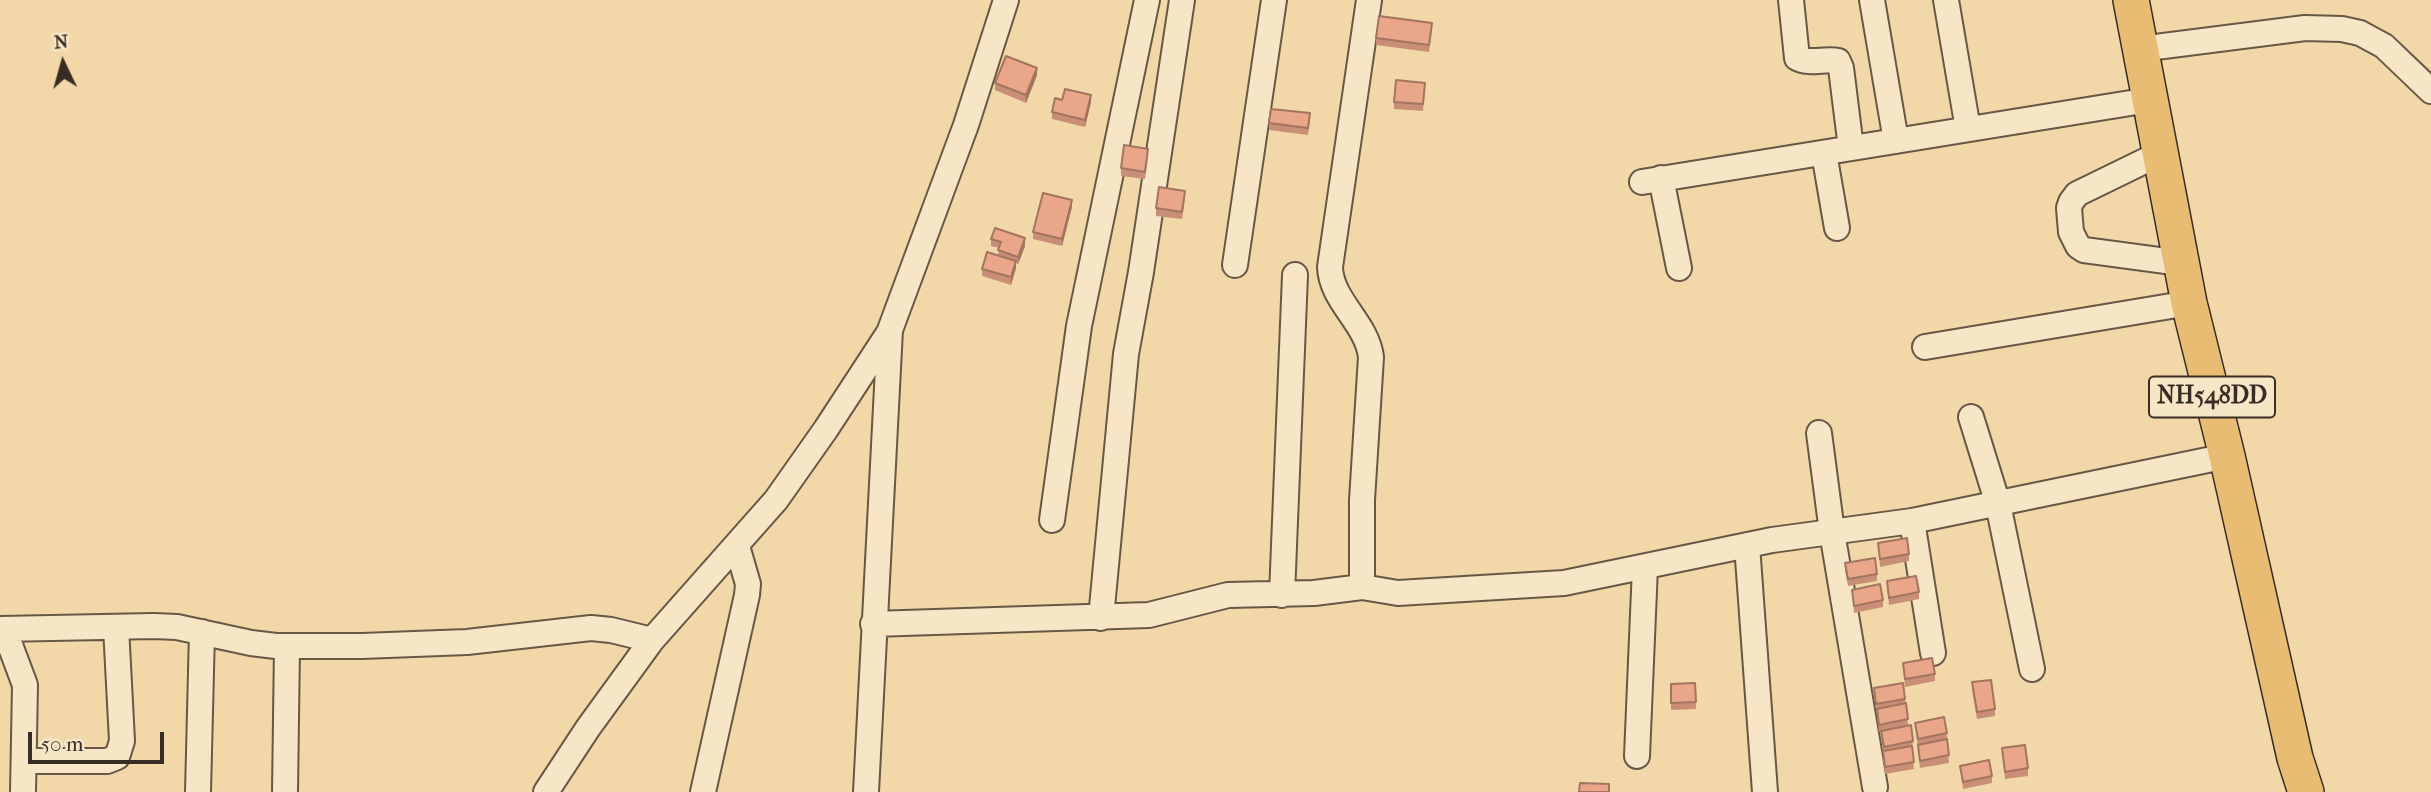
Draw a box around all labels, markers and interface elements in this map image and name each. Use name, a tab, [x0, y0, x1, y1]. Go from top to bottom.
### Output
north arrow	[28, 28, 98, 98]
text: N	[53, 30, 69, 54]
road number: NH548DD	[2149, 376, 2275, 418]
scale bar	[32, 718, 168, 762]
text: 50 m	[41, 732, 84, 756]

